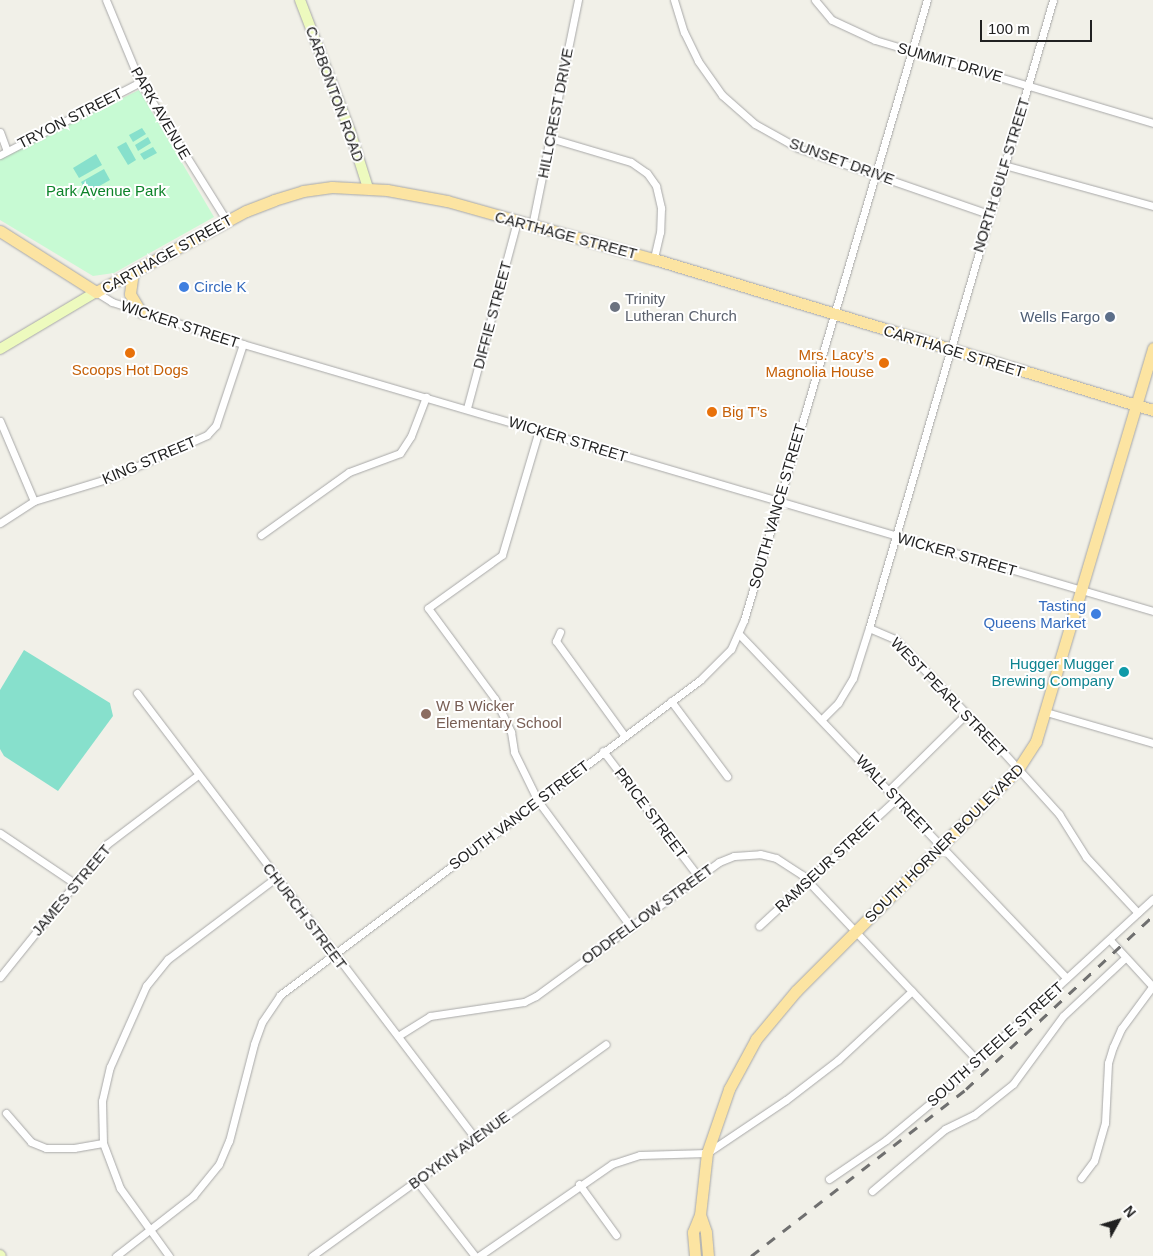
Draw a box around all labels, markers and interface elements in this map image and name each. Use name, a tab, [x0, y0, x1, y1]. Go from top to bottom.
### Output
scale bar	[983, 10, 1096, 42]
text: 100 m	[988, 20, 1030, 37]
street label: CARBONTON ROAD	[302, 24, 368, 164]
street label: SUMMIT DRIVE	[895, 38, 1005, 86]
street label: HILLCREST DRIVE	[534, 46, 576, 180]
street label: PARK AVENUE	[127, 63, 195, 163]
street label: TRYON STREET	[14, 84, 126, 152]
street label: NORTH GULF STREET	[969, 96, 1033, 254]
street label: SUNSET DRIVE	[787, 134, 897, 188]
park label: Park Avenue Park	[46, 182, 166, 200]
street label: CARTHAGE STREET	[493, 207, 639, 263]
street label: CARTHAGE STREET	[99, 211, 235, 297]
street label: DIFFIE STREET	[469, 259, 515, 371]
place label: Circle K	[194, 278, 247, 296]
marker: Circle K	[178, 281, 190, 293]
place label: Trinity Lutheran Church	[625, 289, 737, 324]
street label: WICKER STREET	[119, 296, 241, 352]
marker: Trinity Lutheran Church	[609, 301, 621, 313]
place label: Wells Fargo	[1020, 308, 1100, 326]
marker: Wells Fargo	[1104, 311, 1116, 323]
street label: CARTHAGE STREET	[881, 321, 1027, 381]
place label: Mrs. Lacy’s Magnolia House	[766, 345, 874, 380]
marker: Scoops Hot Dogs	[124, 347, 136, 359]
marker: Mrs. Lacy’s Magnolia House	[878, 357, 890, 369]
place label: Scoops Hot Dogs	[72, 361, 188, 379]
place label: Big T’s	[722, 403, 768, 421]
marker: Big T’s	[706, 406, 718, 418]
street label: WICKER STREET	[506, 412, 630, 466]
street label: SOUTH VANCE STREET	[745, 422, 809, 590]
street label: KING STREET	[99, 432, 199, 488]
street label: WICKER STREET	[895, 528, 1019, 580]
place label: Tasting Queens Market	[983, 596, 1086, 631]
marker: Tasting Queens Market	[1090, 608, 1102, 620]
street label: WEST PEARL STREET	[887, 633, 1011, 761]
place label: Hugger Mugger Brewing Company	[991, 654, 1114, 689]
marker: Hugger Mugger Brewing Company	[1118, 666, 1130, 678]
place label: W B Wicker Elementary School	[436, 696, 562, 731]
marker: W B Wicker Elementary School	[420, 708, 432, 720]
street label: WALL STREET	[852, 751, 936, 839]
street label: SOUTH VANCE STREET	[445, 756, 593, 874]
street label: SOUTH HORNER BOULEVARD	[861, 760, 1027, 926]
street label: PRICE STREET	[611, 764, 691, 862]
street label: RAMSEUR STREET	[771, 808, 885, 916]
street label: JAMES STREET	[28, 841, 114, 939]
street label: CHURCH STREET	[259, 859, 351, 973]
street label: ODDFELLOW STREET	[578, 860, 716, 968]
street label: SOUTH STEELE STREET	[923, 978, 1067, 1110]
street label: BOYKIN AVENUE	[405, 1107, 513, 1193]
north arrow	[1093, 1196, 1143, 1246]
text: N	[1120, 1203, 1139, 1221]

